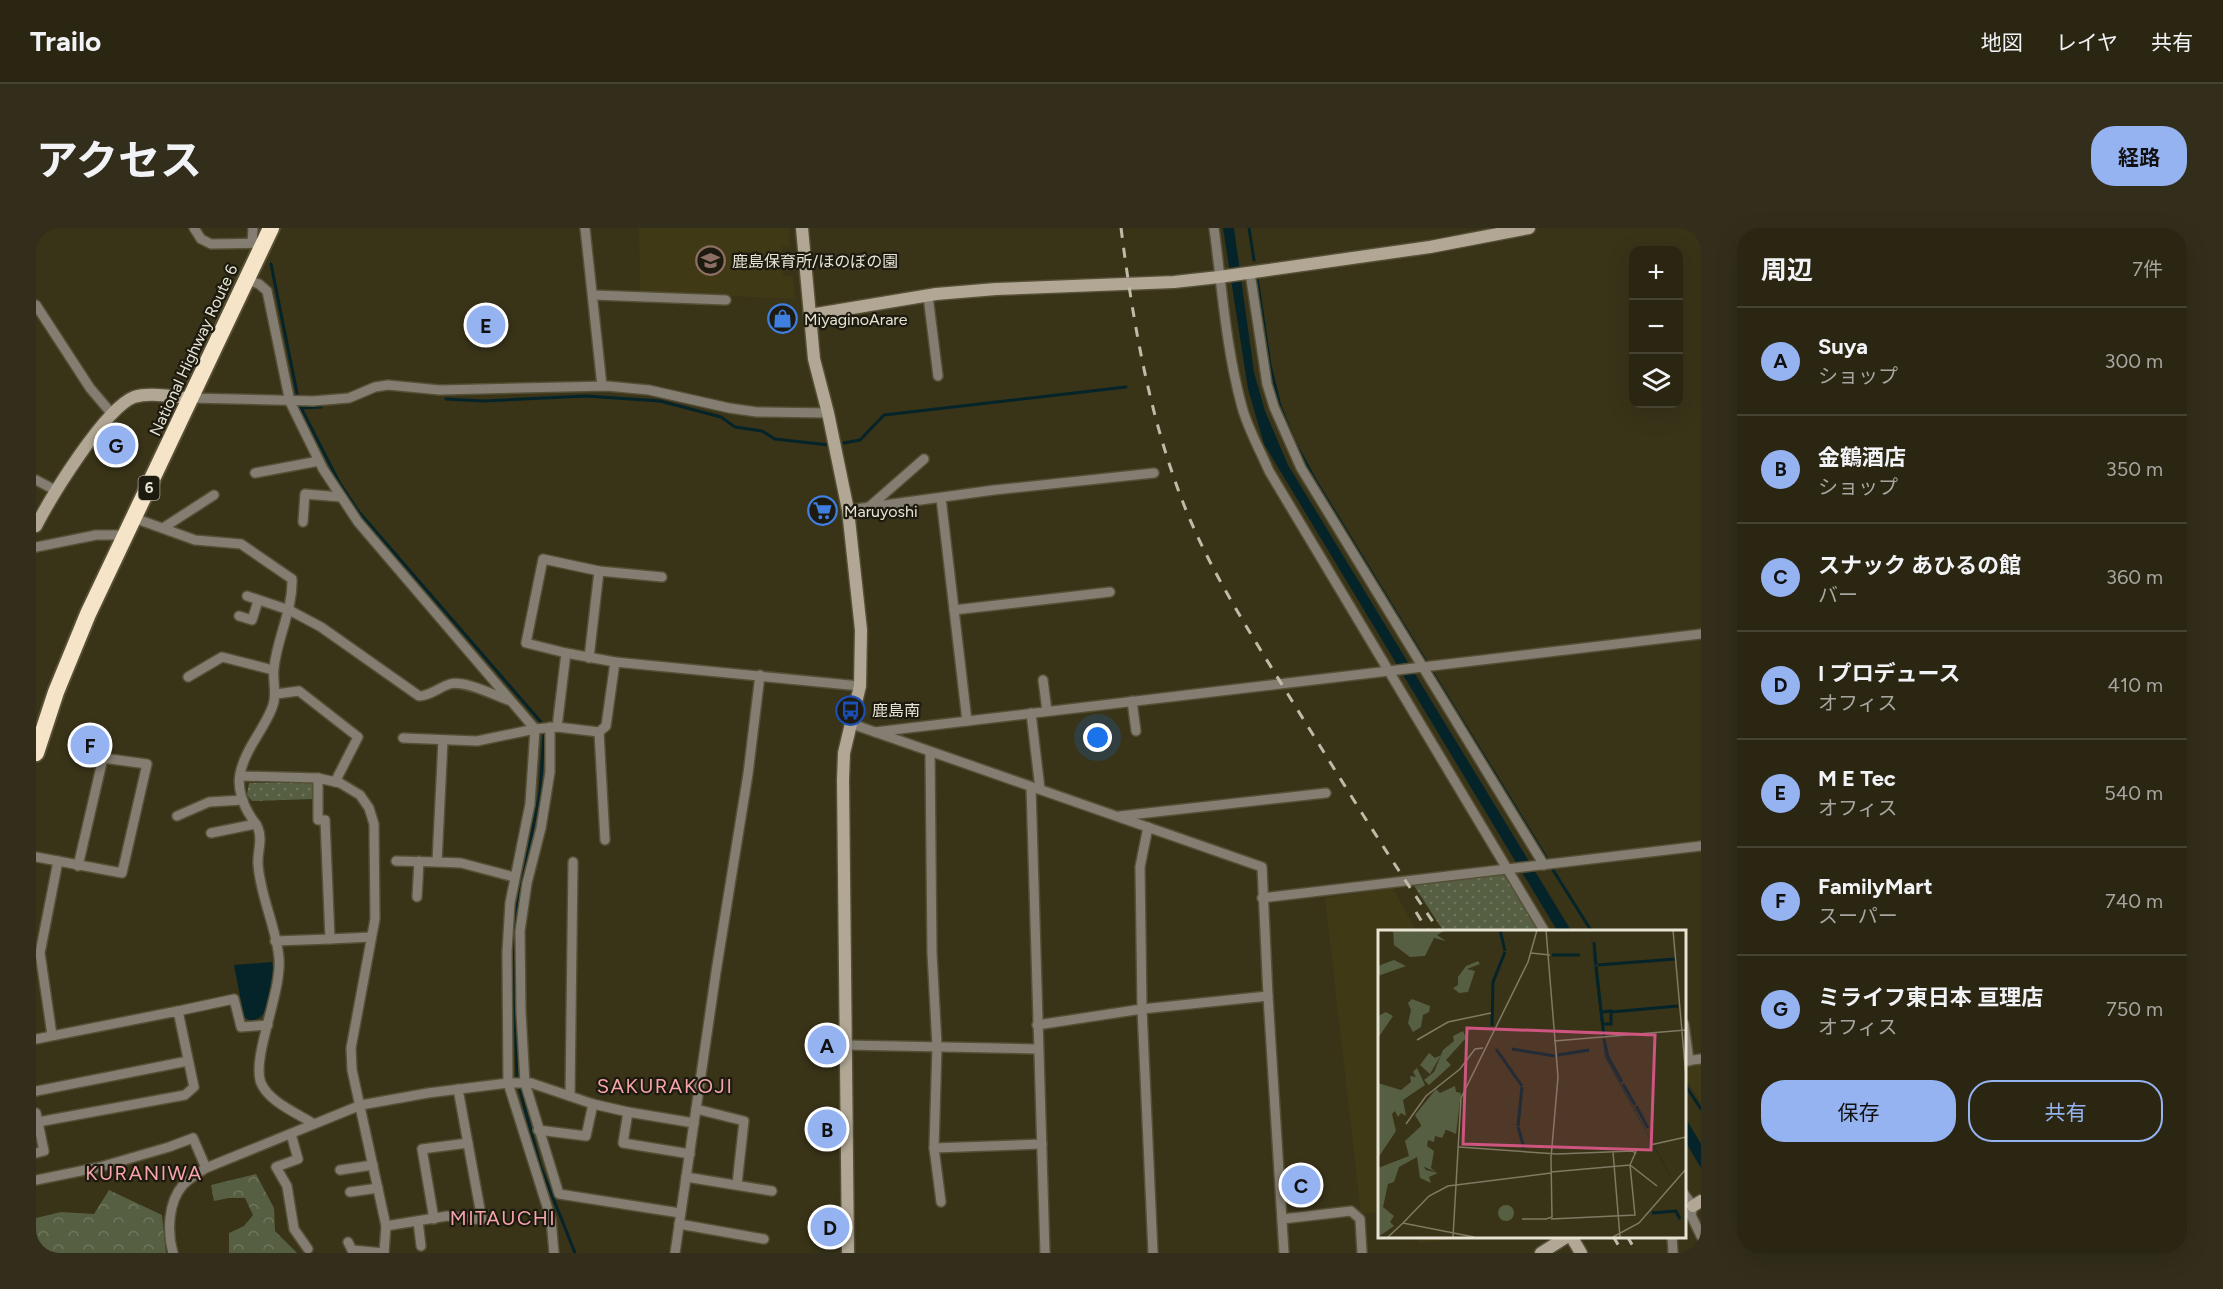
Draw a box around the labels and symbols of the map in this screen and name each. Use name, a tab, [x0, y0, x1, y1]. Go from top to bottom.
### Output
school or university icon: 鹿島保育所/ほのぼの園	[695, 245, 727, 277]
place label: 鹿島保育所/ほのぼの園	[732, 252, 898, 271]
street label: National Highway Route 6	[145, 262, 242, 439]
pin: E	[466, 302, 506, 348]
shop icon: MiyaginoArare	[767, 303, 799, 335]
place label: MiyaginoArare	[804, 310, 908, 329]
pin: G	[96, 422, 136, 468]
road number: 6	[138, 476, 160, 500]
supermarket icon: Maruyoshi	[807, 495, 839, 527]
place label: Maruyoshi	[844, 502, 918, 521]
bus stop icon: 鹿島南	[835, 694, 867, 726]
place label: 鹿島南	[872, 701, 920, 720]
pin: F	[70, 722, 110, 768]
your location	[1083, 723, 1112, 752]
inset map	[1378, 930, 1686, 1238]
pin: A	[808, 1022, 846, 1068]
district label: SAKURAKOJI	[597, 1074, 733, 1098]
pin: B	[808, 1106, 846, 1152]
district label: KURANIWA	[85, 1161, 203, 1185]
pin: C	[1282, 1162, 1320, 1208]
pin: D	[810, 1204, 850, 1250]
district label: MITAUCHI	[450, 1206, 556, 1230]

